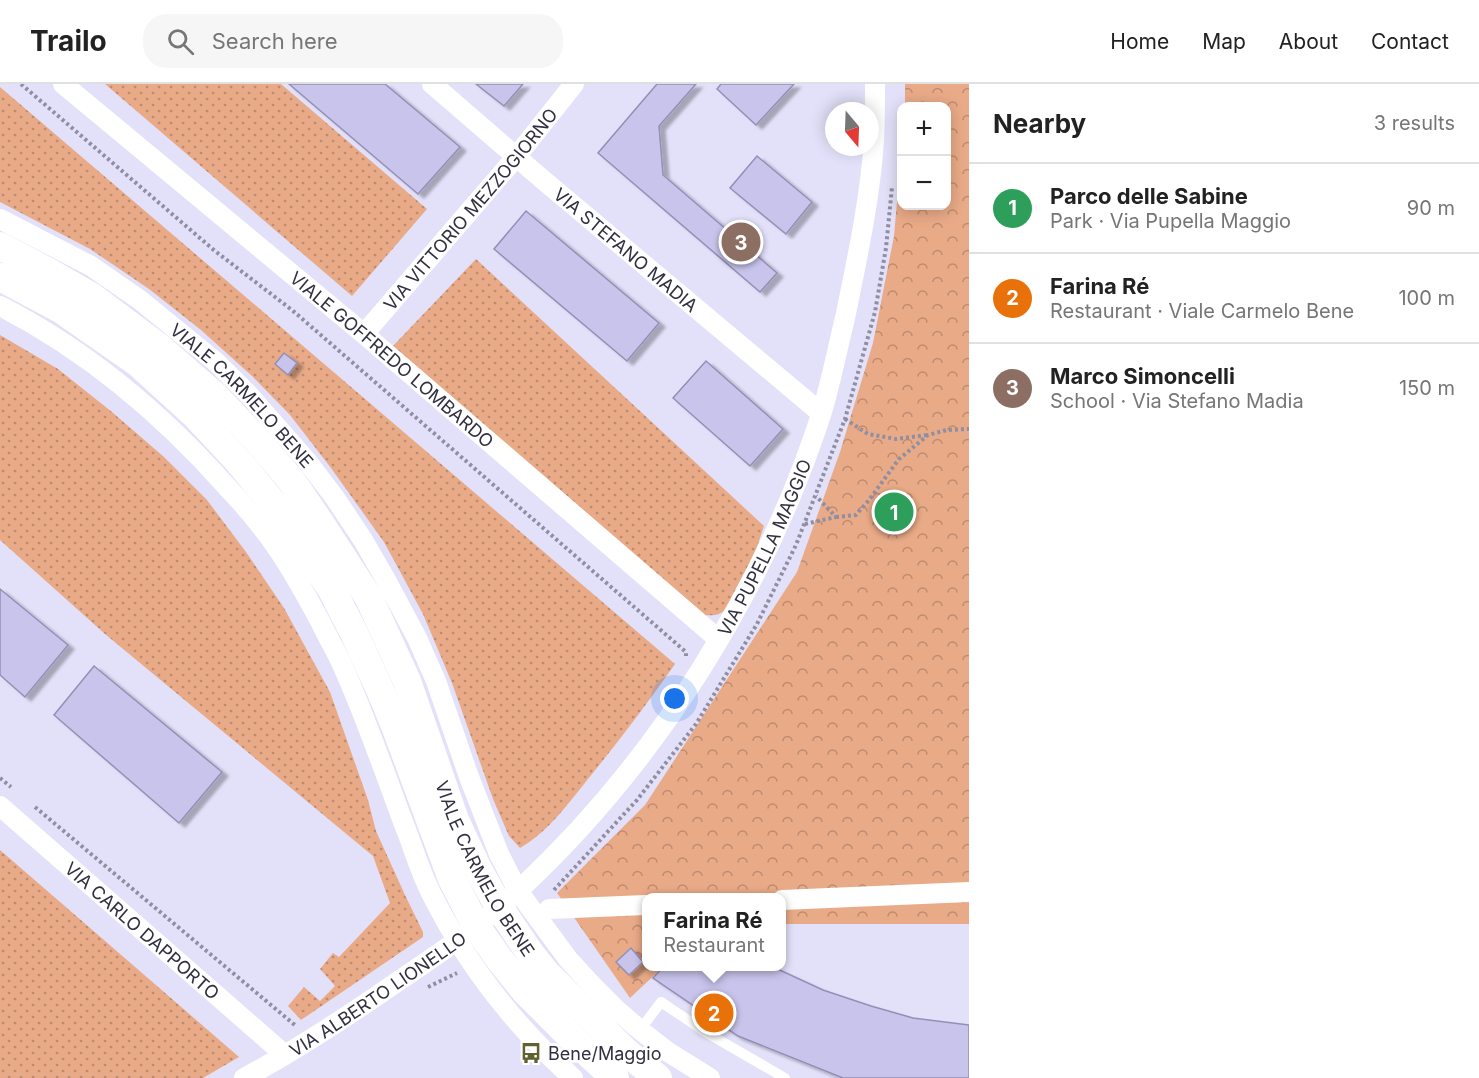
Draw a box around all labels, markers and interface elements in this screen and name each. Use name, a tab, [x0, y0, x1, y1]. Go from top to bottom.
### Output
search box	[143, 14, 563, 68]
text: Trailo	[30, 24, 107, 58]
icon: search	[164, 25, 197, 58]
text: Search here	[212, 28, 338, 54]
text: Home	[1110, 29, 1169, 54]
text: Map	[1202, 29, 1246, 54]
text: About	[1279, 29, 1338, 54]
text: Contact	[1371, 29, 1449, 54]
north arrow	[825, 102, 879, 156]
map controls	[897, 102, 951, 210]
button: +	[897, 102, 951, 156]
street label: VIA VITTORIO MEZZOGIORNO	[379, 104, 561, 314]
text: Nearby	[993, 108, 1086, 139]
text: 3 results	[1374, 111, 1455, 135]
button: −	[897, 156, 951, 210]
street label: VIA STEFANO MADIA	[550, 183, 702, 316]
text: Parco delle Sabine	[1050, 183, 1248, 209]
text: 1	[1008, 196, 1017, 220]
text: 90 m	[1407, 196, 1455, 220]
text: Park · Via Pupella Maggio	[1050, 209, 1291, 233]
pin: 3	[722, 220, 760, 264]
street label: VIALE GOFFREDO LOMBARDO	[286, 267, 498, 452]
text: Farina Ré	[1050, 273, 1149, 299]
text: 2	[1006, 286, 1019, 310]
text: 100 m	[1398, 286, 1455, 310]
text: Restaurant · Viale Carmelo Bene	[1050, 299, 1354, 323]
street label: VIALE CARMELO BENE	[166, 319, 318, 472]
text: Marco Simoncelli	[1050, 363, 1235, 389]
text: 3	[1006, 376, 1019, 400]
text: 150 m	[1399, 376, 1455, 400]
text: School · Via Stefano Madia	[1050, 389, 1304, 413]
street label: VIA PUPELLA MAGGIO	[713, 456, 815, 640]
pin: 1	[874, 490, 914, 534]
your location	[660, 684, 689, 713]
street label: VIALE CARMELO BENE	[432, 778, 539, 960]
street label: VIA CARLO DAPPORTO	[61, 857, 224, 1003]
popup	[642, 893, 786, 971]
text: Farina Ré	[663, 907, 763, 933]
street label: VIA ALBERTO LIONELLO	[285, 927, 470, 1061]
text: Restaurant	[663, 933, 765, 957]
pin: 2	[694, 990, 734, 1036]
bus stop icon: Bene/Maggio	[519, 1041, 543, 1065]
place label: Bene/Maggio	[548, 1043, 661, 1064]

